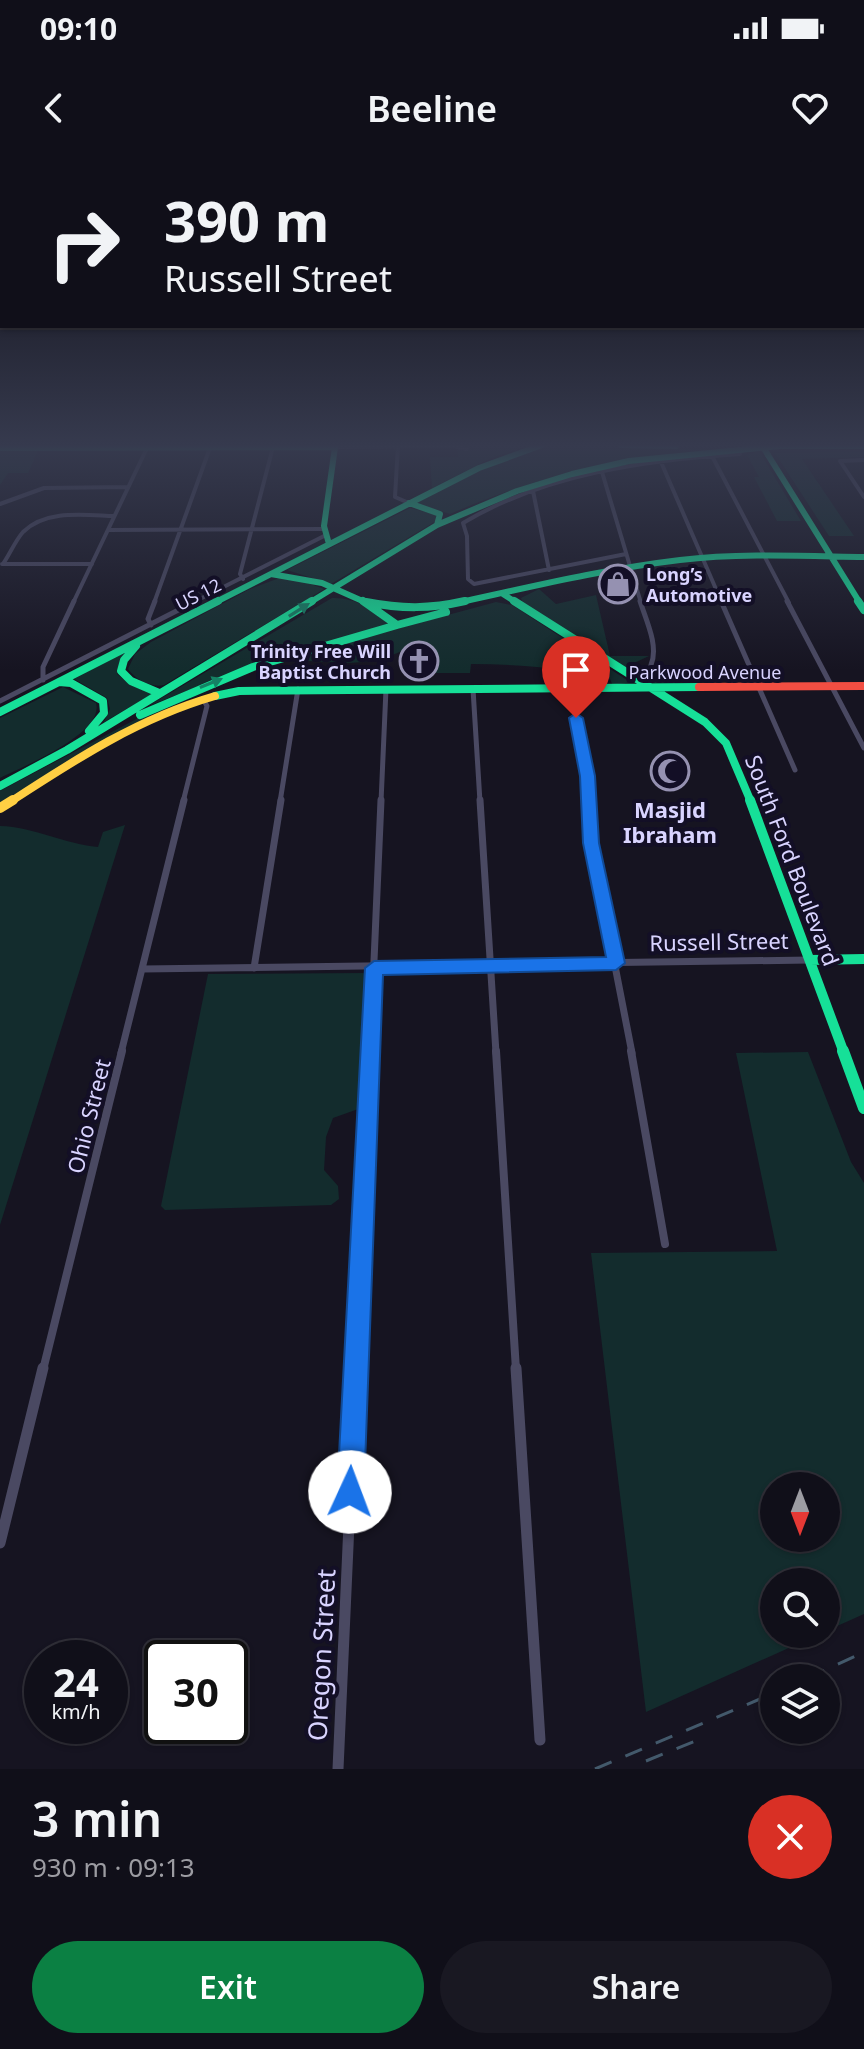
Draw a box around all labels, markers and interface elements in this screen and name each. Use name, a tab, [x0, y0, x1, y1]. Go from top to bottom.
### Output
text: 09:10	[40, 8, 117, 49]
text: Beeline	[367, 84, 497, 133]
icon: back	[32, 86, 76, 130]
icon: heart	[788, 86, 832, 130]
text: 390 m	[164, 182, 329, 258]
icon: right	[32, 192, 136, 296]
text: Russell Street	[164, 254, 392, 303]
place label: Long’s Automotive	[646, 562, 752, 607]
shop icon: Long’s Automotive	[597, 563, 639, 605]
street label: US 12	[171, 572, 225, 616]
one-way arrow	[288, 603, 310, 617]
pin	[542, 636, 610, 718]
place label: Trinity Free Will Baptist Church	[251, 639, 391, 684]
church icon: Trinity Free Will Baptist Church	[398, 640, 440, 682]
icon: arrive	[554, 648, 598, 692]
street label: Parkwood Avenue	[629, 660, 781, 684]
one-way arrow	[199, 676, 223, 689]
mosque icon: Masjid Ibraham	[649, 750, 691, 792]
street label: South Ford Boulevard	[739, 750, 847, 970]
place label: Masjid Ibraham	[623, 794, 717, 849]
street label: Russell Street	[649, 925, 789, 957]
street label: Ohio Street	[59, 1056, 117, 1176]
position arrow	[308, 1450, 392, 1534]
north arrow	[760, 1472, 840, 1552]
map controls	[760, 1472, 840, 1744]
street label: Oregon Street	[299, 1568, 343, 1742]
button: search	[760, 1568, 840, 1648]
speed limit sign: 30	[144, 1640, 248, 1744]
text: 24	[53, 1654, 99, 1709]
button: layers	[760, 1664, 840, 1744]
text: km/h	[51, 1698, 101, 1725]
text: 3 min	[32, 1786, 162, 1851]
button: close	[748, 1795, 832, 1879]
text: 930 m · 09:13	[32, 1849, 195, 1885]
button: Exit	[32, 1941, 424, 2033]
button: Share	[440, 1941, 832, 2033]

